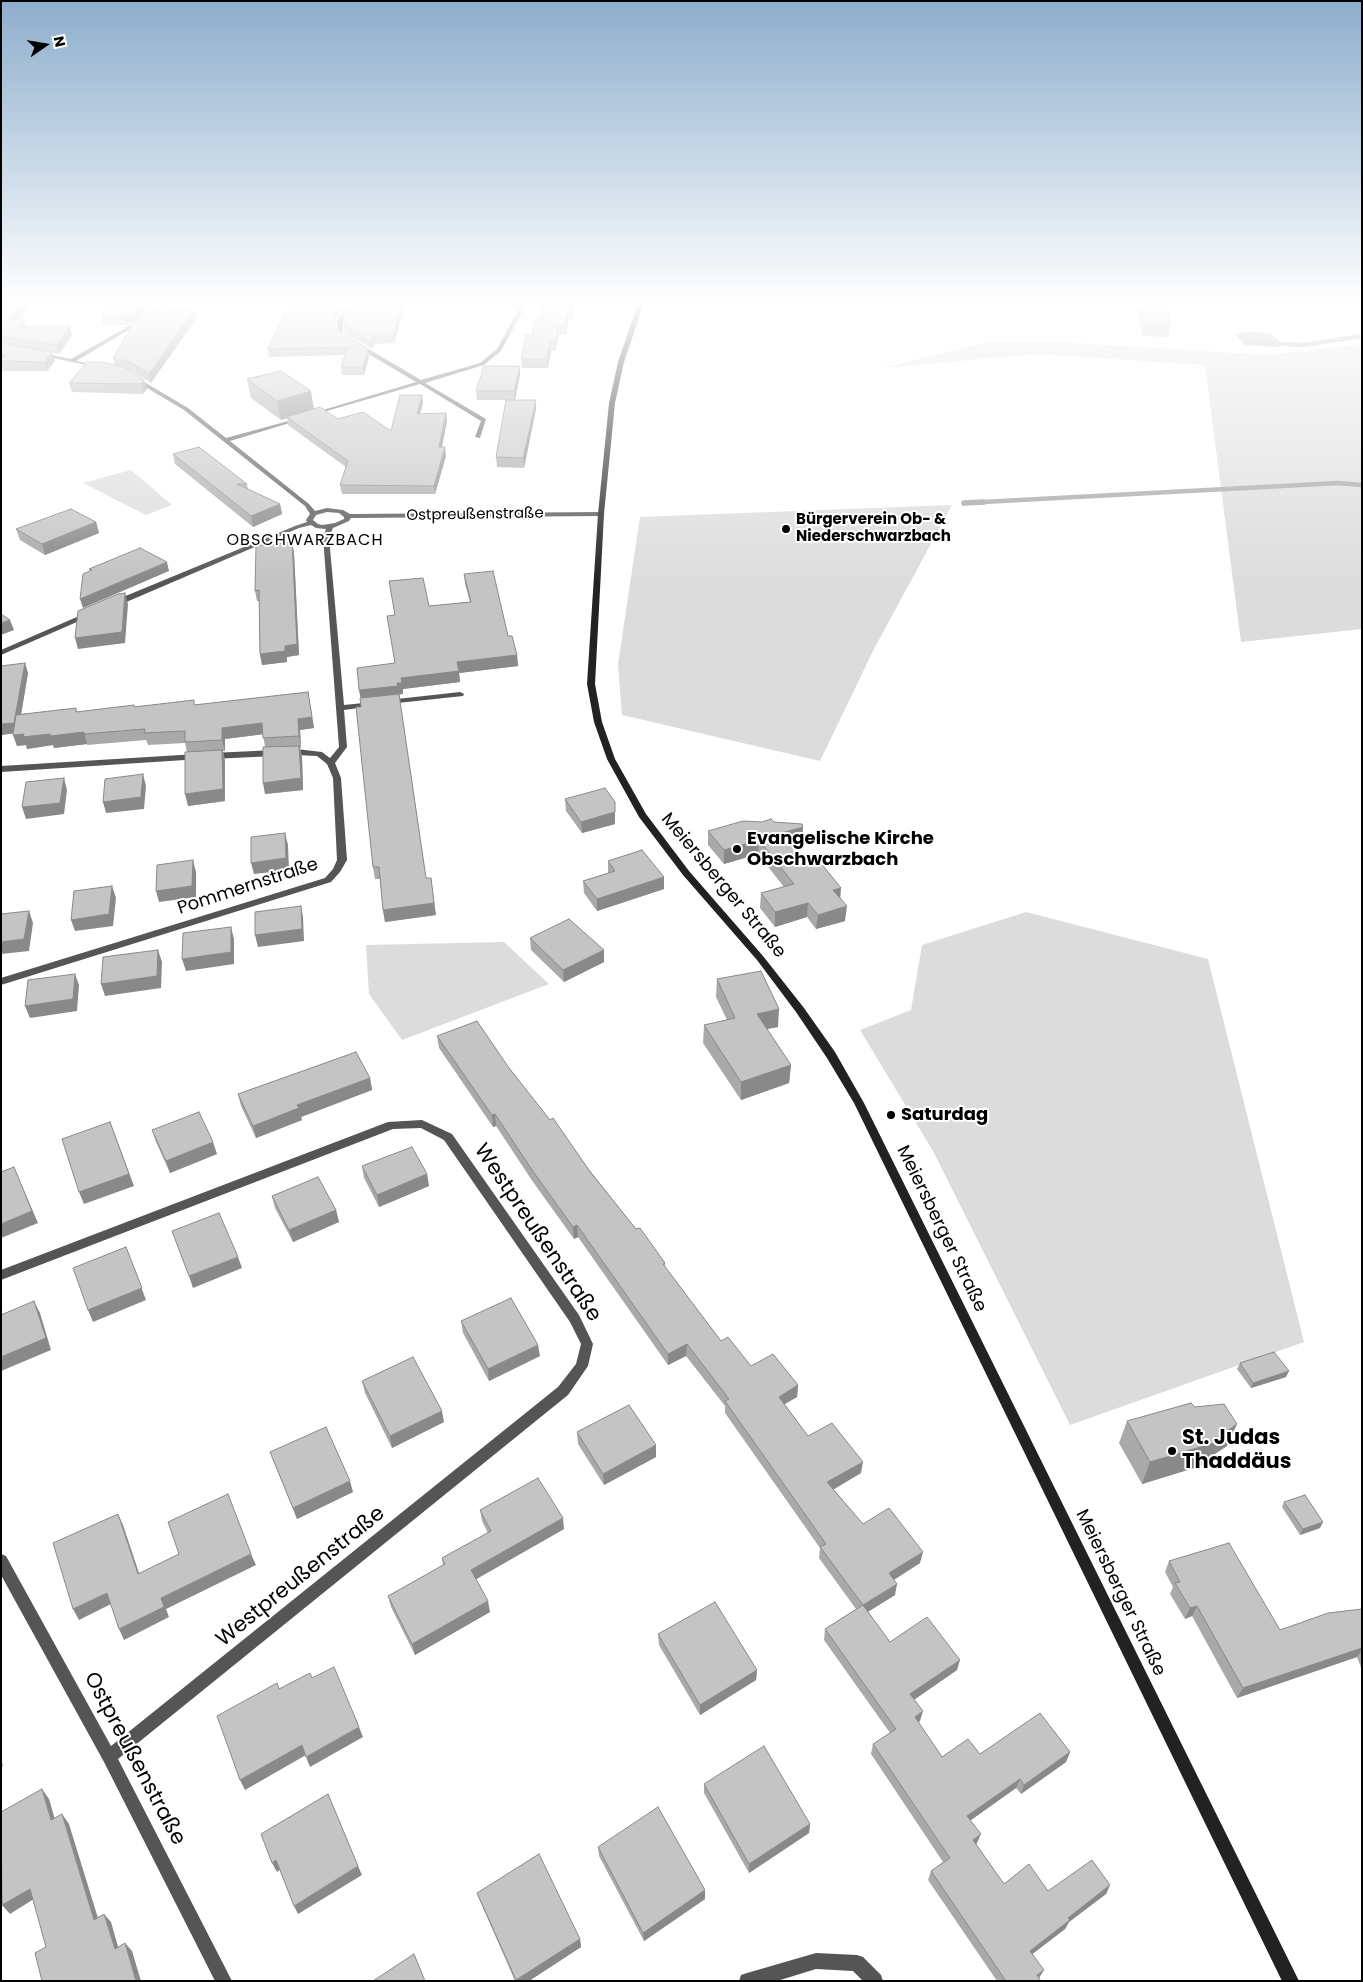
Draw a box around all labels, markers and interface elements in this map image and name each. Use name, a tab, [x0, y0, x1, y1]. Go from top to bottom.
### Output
north arrow	[20, 20, 70, 70]
text: N	[49, 34, 71, 49]
street label: Ostpreußenstraße	[406, 505, 544, 525]
place label: Bürgerverein Ob- & Niederschwarzbach	[796, 511, 951, 546]
marker: Bürgerverein Ob- & Niederschwarzbach	[780, 523, 792, 535]
district label: OBSCHWARZBACH	[225, 531, 385, 551]
street label: Meiersberger Straße	[656, 809, 790, 963]
place label: Evangelische Kirche Obschwarzbach	[747, 828, 934, 871]
marker: Evangelische Kirche Obschwarzbach	[731, 843, 743, 855]
street label: Pommernstraße	[175, 854, 321, 920]
place label: Saturdag	[901, 1104, 988, 1126]
marker: Saturdag	[885, 1109, 897, 1121]
street label: Westpreußenstraße	[468, 1139, 606, 1327]
street label: Meiersberger Straße	[891, 1142, 991, 1316]
place label: St. Judas Thaddäus	[1182, 1426, 1291, 1476]
marker: St. Judas Thaddäus	[1166, 1445, 1178, 1457]
street label: Westpreußenstraße	[212, 1501, 390, 1653]
street label: Meiersberger Straße	[1070, 1506, 1170, 1680]
street label: Ostpreußenstraße	[78, 1668, 190, 1850]

